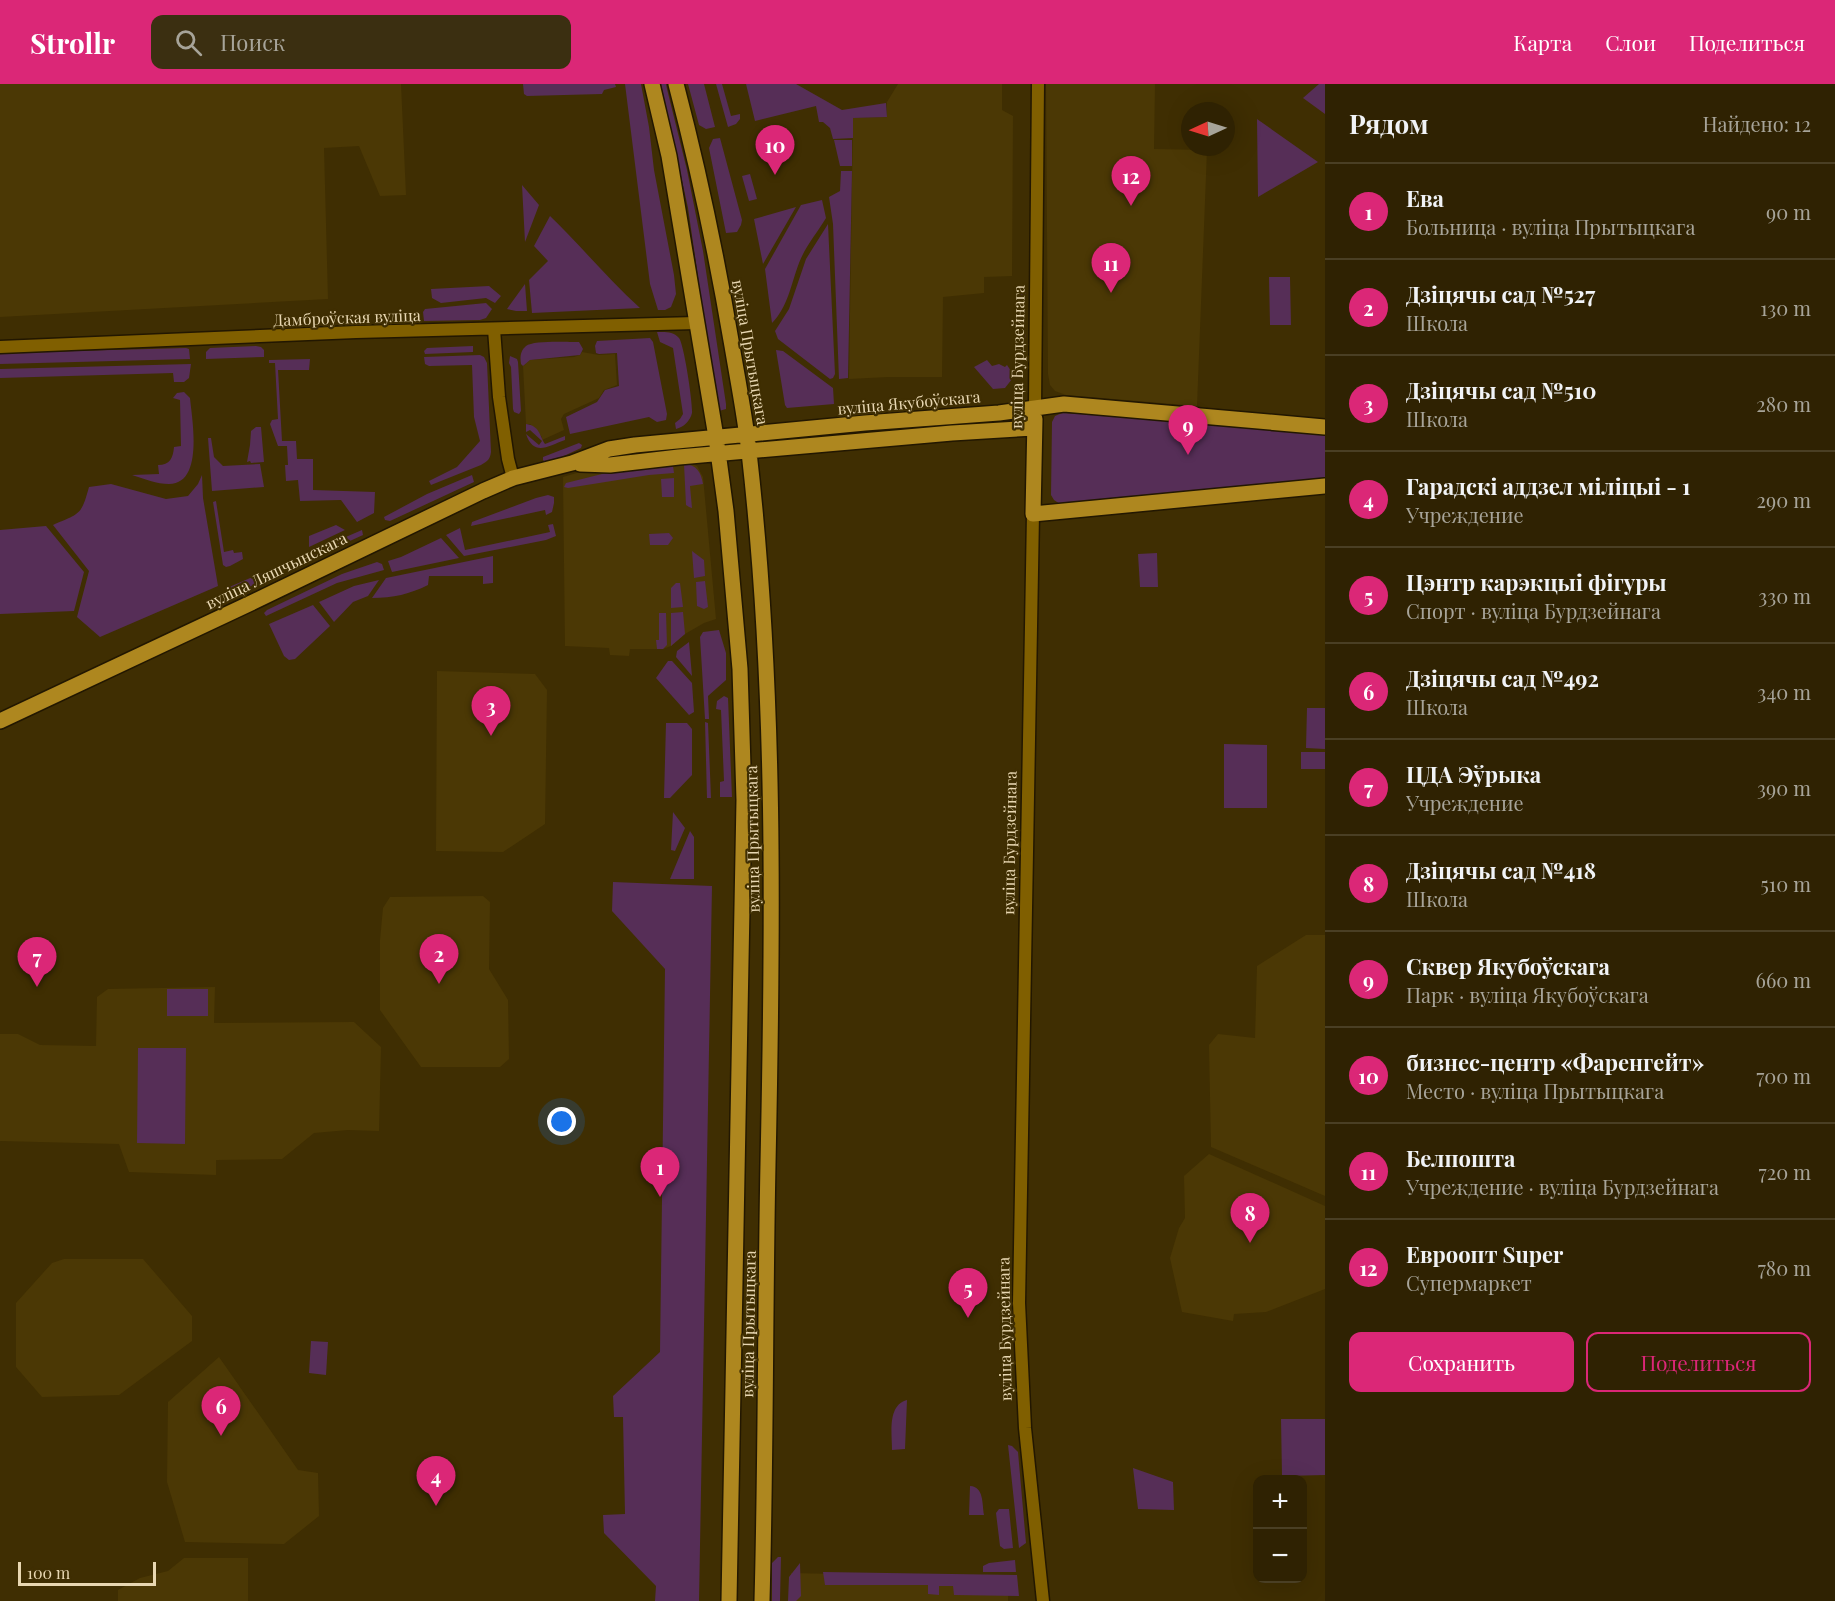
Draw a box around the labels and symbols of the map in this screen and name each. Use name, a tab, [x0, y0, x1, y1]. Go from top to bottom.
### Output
north arrow	[1181, 102, 1235, 156]
pin: 10	[756, 126, 794, 175]
pin: 12	[1112, 156, 1150, 206]
pin: 11	[1092, 244, 1130, 293]
street label: вуліца Прытыцкага	[728, 278, 774, 426]
street label: вуліца Бурдзейнага	[1005, 285, 1029, 429]
street label: Дамброўская вуліца	[273, 304, 421, 330]
street label: вуліца Якубоўскага	[837, 385, 981, 419]
pin: 9	[1168, 406, 1208, 455]
street label: вуліца Ляшчынскага	[202, 527, 350, 613]
pin: 3	[472, 686, 510, 736]
street label: вуліца Прытыцкага	[740, 765, 764, 913]
street label: вуліца Бурдзейнага	[997, 771, 1021, 915]
pin: 2	[420, 934, 458, 984]
pin: 7	[18, 938, 57, 987]
your location	[547, 1107, 576, 1136]
pin: 1	[640, 1148, 680, 1197]
pin: 8	[1230, 1194, 1270, 1243]
street label: вуліца Прытыцкага	[736, 1250, 760, 1398]
street label: вуліца Бурдзейнага	[992, 1257, 1016, 1401]
pin: 5	[948, 1268, 988, 1318]
pin: 6	[202, 1386, 240, 1436]
pin: 4	[416, 1456, 456, 1506]
scale bar	[18, 1559, 156, 1586]

